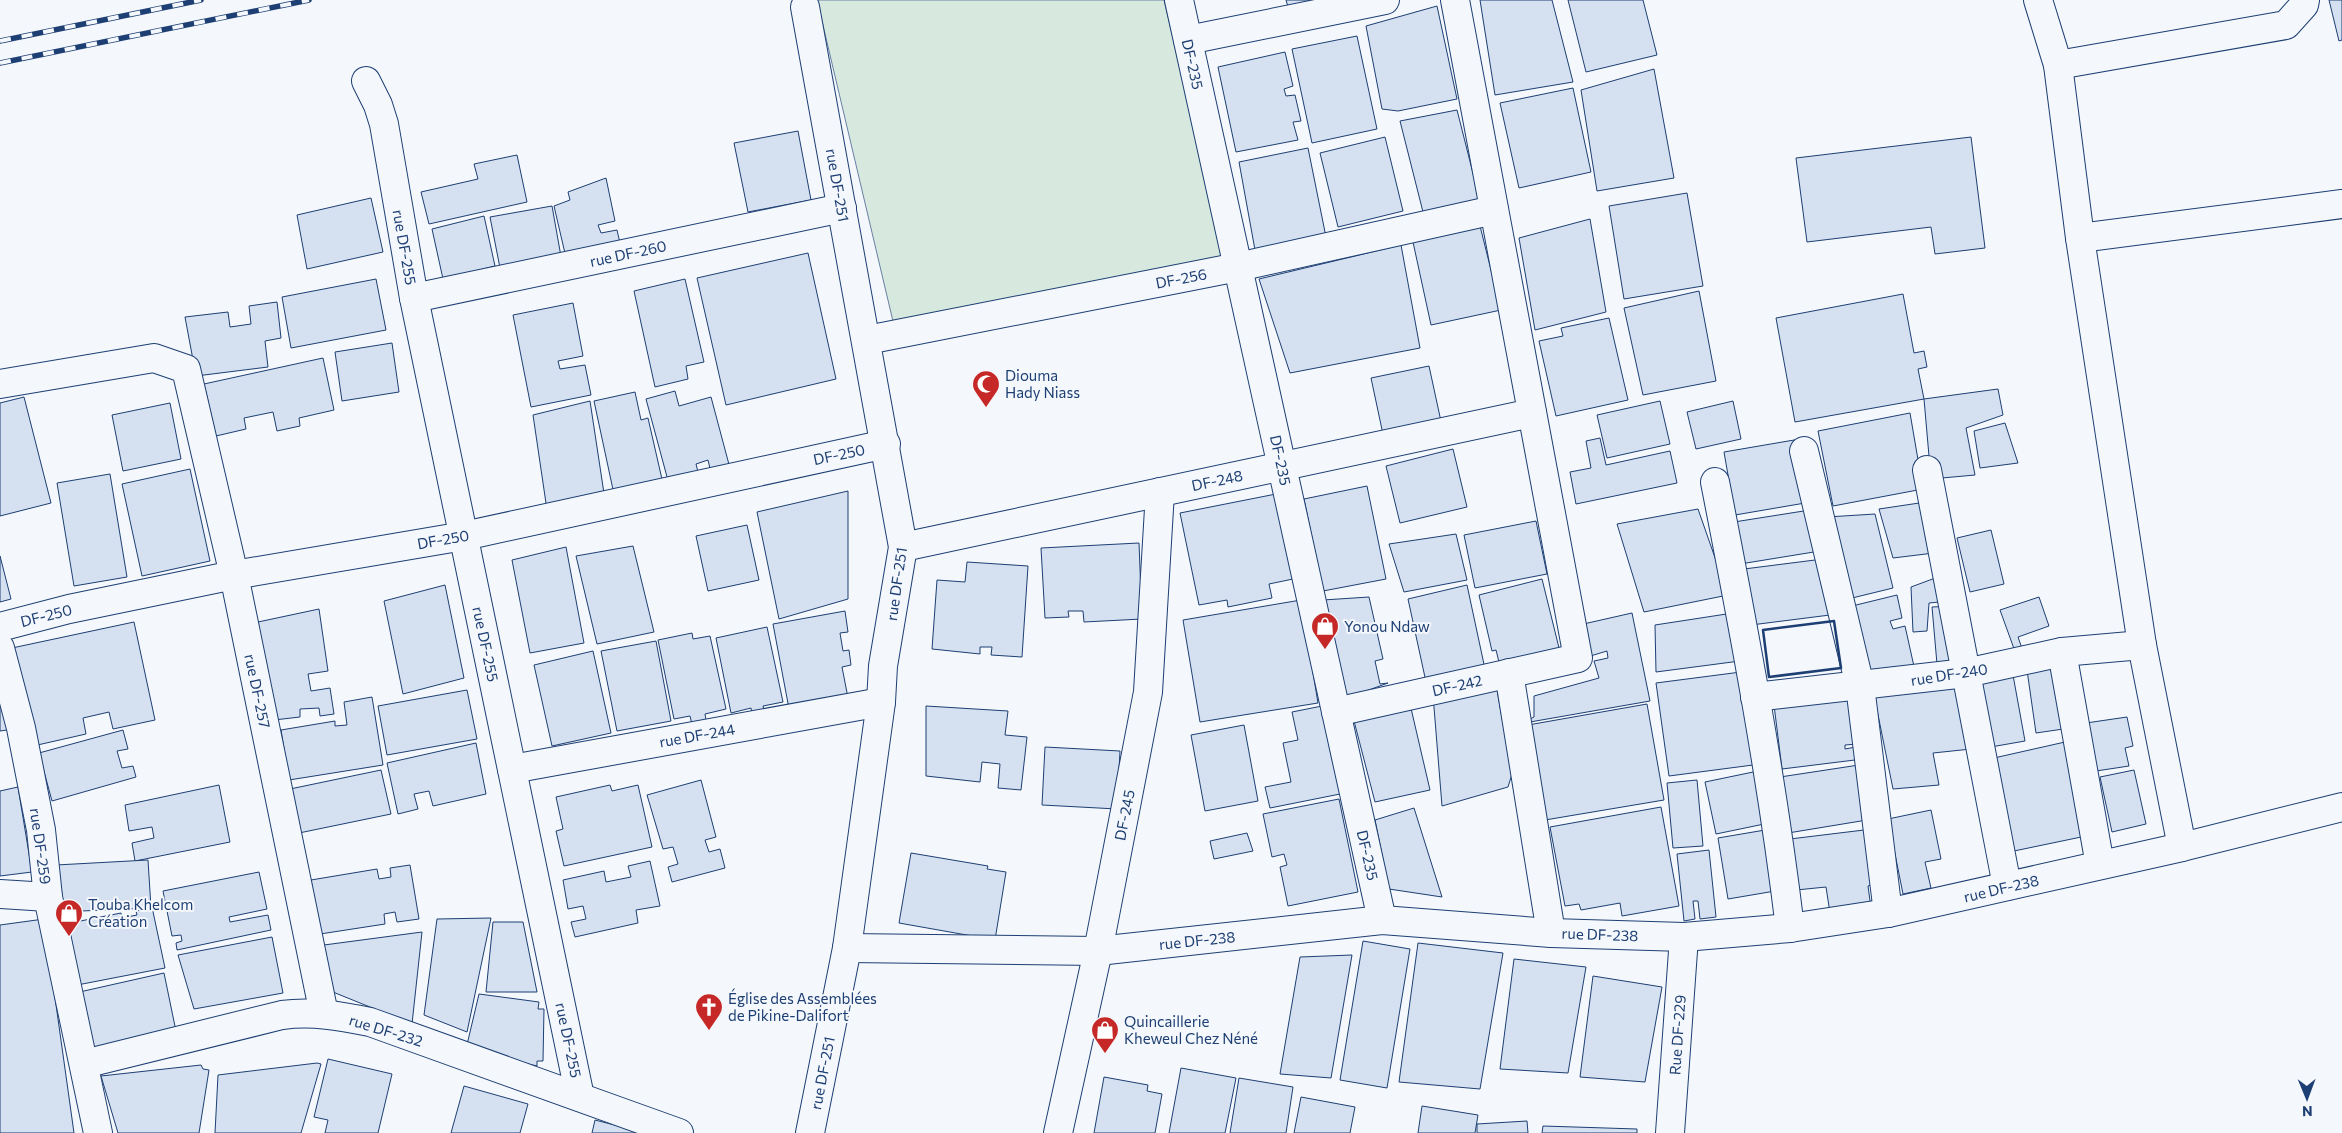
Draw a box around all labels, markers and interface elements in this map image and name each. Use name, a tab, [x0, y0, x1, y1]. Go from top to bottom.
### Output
street label: DF-235	[1178, 37, 1208, 91]
street label: rue DF-251	[823, 147, 853, 223]
street label: rue DF-255	[389, 208, 421, 286]
street label: rue DF-260	[588, 236, 668, 270]
street label: DF-256	[1154, 264, 1208, 292]
place label: Diouma Hady Niass	[1005, 366, 1080, 401]
mosque icon: Diouma Hady Niass	[971, 369, 1001, 408]
street label: DF-235	[1267, 433, 1295, 487]
street label: DF-250	[811, 440, 867, 468]
street label: DF-248	[1190, 466, 1244, 494]
street label: DF-250	[416, 526, 470, 552]
street label: rue DF-251	[882, 546, 910, 622]
street label: DF-250	[18, 600, 74, 630]
street label: rue DF-255	[469, 605, 503, 683]
shop icon: Yonou Ndaw	[1310, 611, 1340, 650]
place label: Yonou Ndaw	[1344, 617, 1430, 635]
street label: rue DF-257	[241, 652, 275, 730]
street label: rue DF-240	[1909, 659, 1989, 689]
street label: DF-242	[1430, 671, 1484, 699]
street label: rue DF-244	[658, 719, 736, 751]
street label: DF-245	[1110, 788, 1138, 842]
street label: rue DF-259	[27, 807, 55, 885]
street label: DF-235	[1353, 828, 1383, 882]
street label: rue DF-238	[1962, 871, 2040, 905]
place label: Touba Khelcom Création	[88, 895, 193, 930]
shop icon: Touba Khelcom Création	[54, 898, 84, 937]
street label: rue DF-238	[1561, 924, 1639, 944]
street label: rue DF-238	[1158, 927, 1236, 953]
place label: Église des Assemblées de Pikine-Dalifort	[728, 988, 877, 1024]
church icon: Église des Assemblées de Pikine-Dalifort	[694, 992, 724, 1031]
street label: Rue DF-229	[1665, 994, 1689, 1076]
street label: rue DF-255	[552, 1001, 586, 1079]
street label: rue DF-232	[347, 1010, 425, 1050]
place label: Quincaillerie Kheweul Chez Néné	[1124, 1012, 1258, 1047]
shop icon: Quincaillerie Kheweul Chez Néné	[1090, 1015, 1120, 1054]
street label: rue DF-251	[806, 1035, 838, 1111]
north arrow	[2282, 1073, 2332, 1123]
text: N	[2302, 1103, 2313, 1120]

